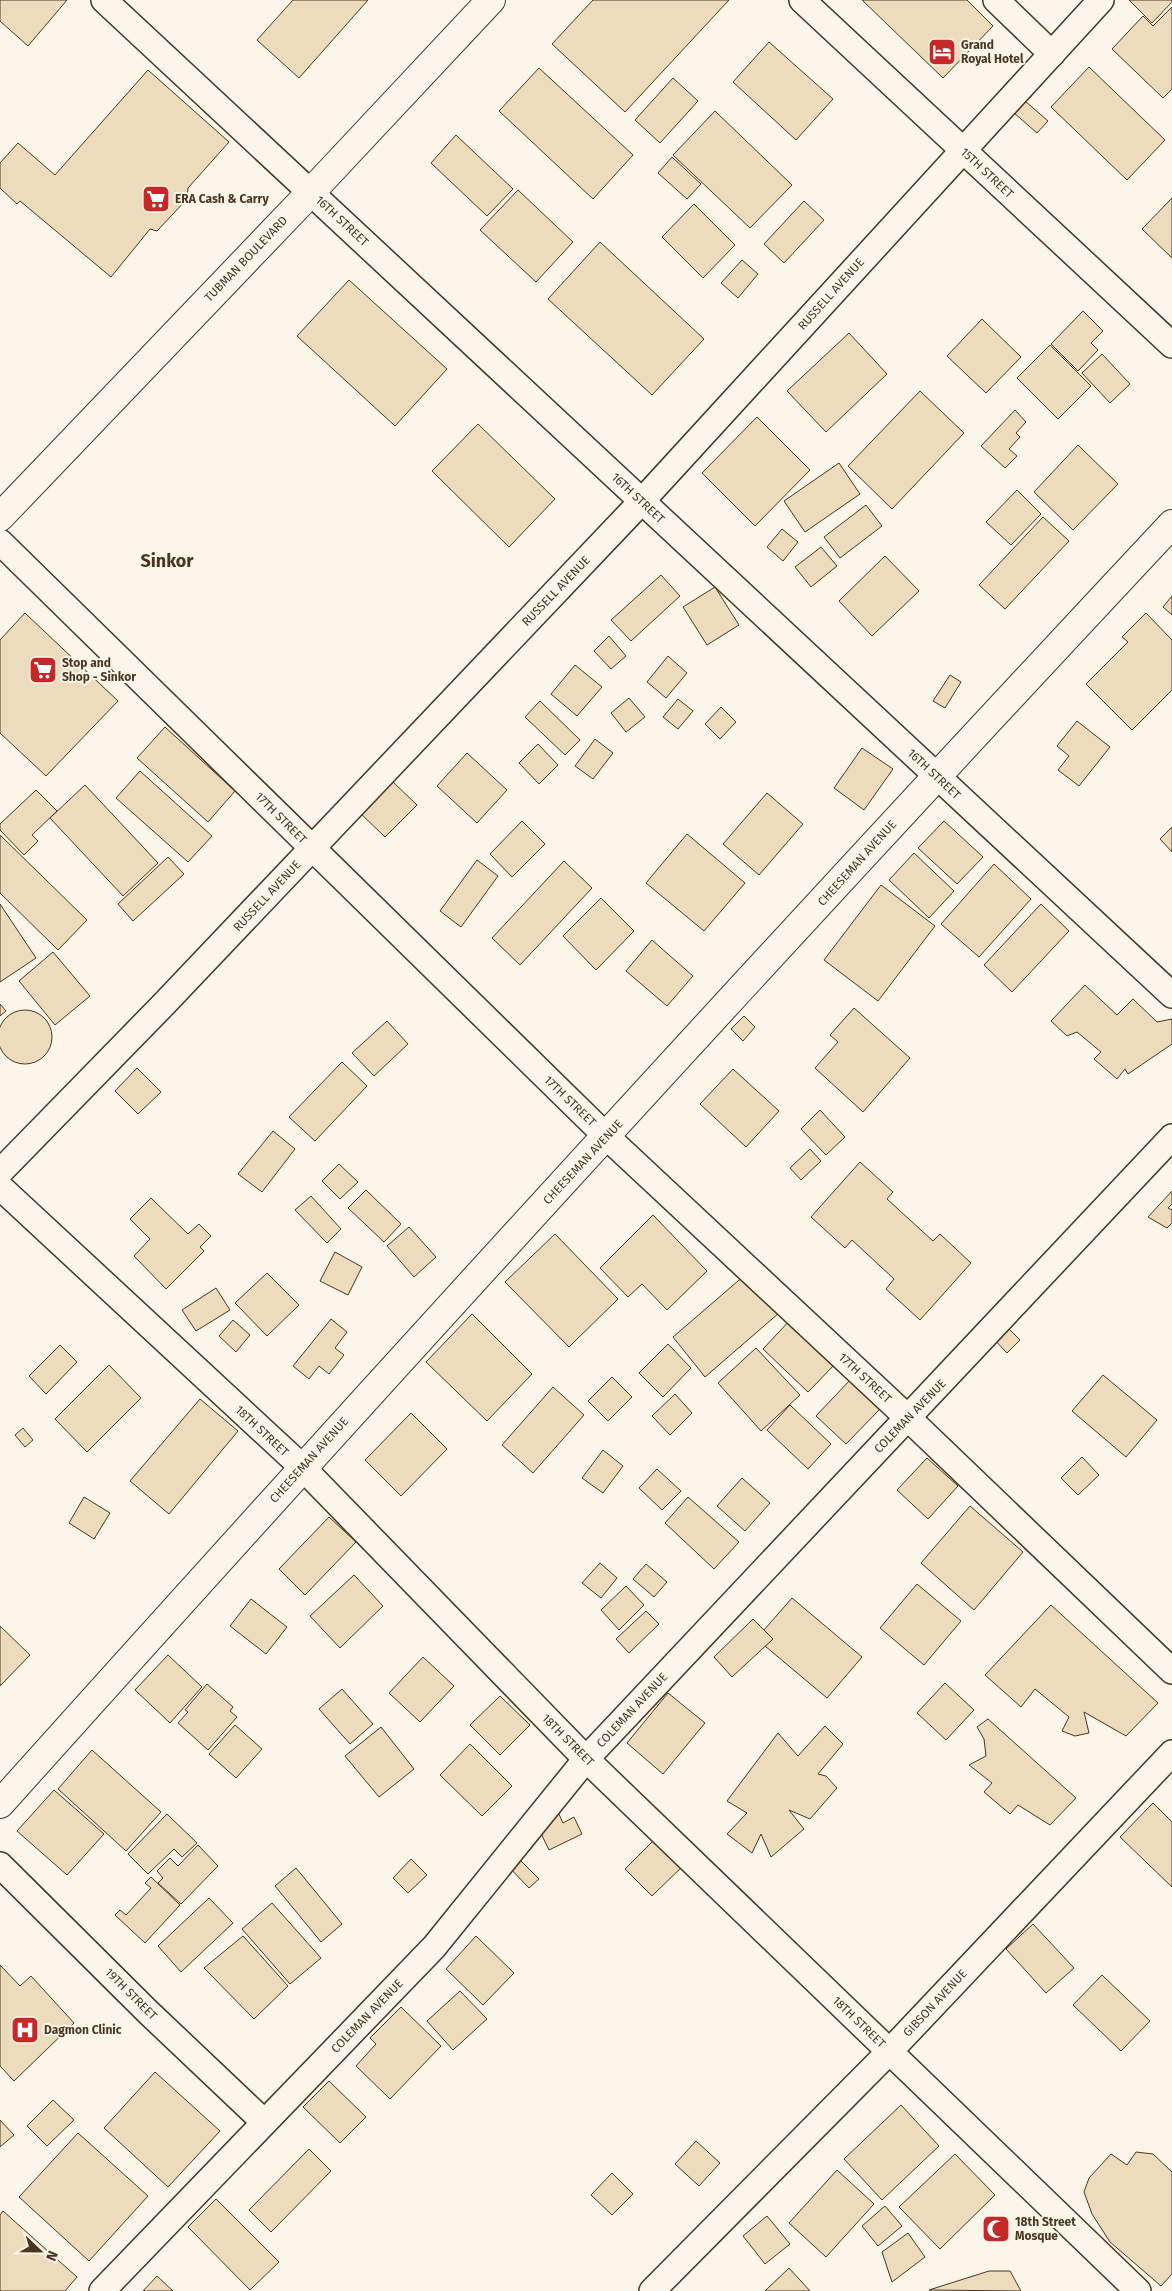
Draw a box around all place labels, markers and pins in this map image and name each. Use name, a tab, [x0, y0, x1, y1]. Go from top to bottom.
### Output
hotel icon: Grand Royal Hotel	[927, 37, 957, 67]
place label: Grand Royal Hotel	[961, 38, 1024, 66]
supermarket icon: ERA Cash & Carry	[141, 184, 171, 214]
place label: ERA Cash & Carry	[175, 192, 269, 206]
supermarket icon: Stop and Shop - Sinkor	[28, 655, 58, 685]
place label: Stop and Shop - Sinkor	[62, 656, 136, 684]
hospital icon: Dagmon Clinic	[10, 2015, 40, 2045]
place label: Dagmon Clinic	[44, 2023, 122, 2037]
mosque icon: 18th Street Mosque	[981, 2214, 1011, 2244]
place label: 18th Street Mosque	[1015, 2215, 1076, 2243]

